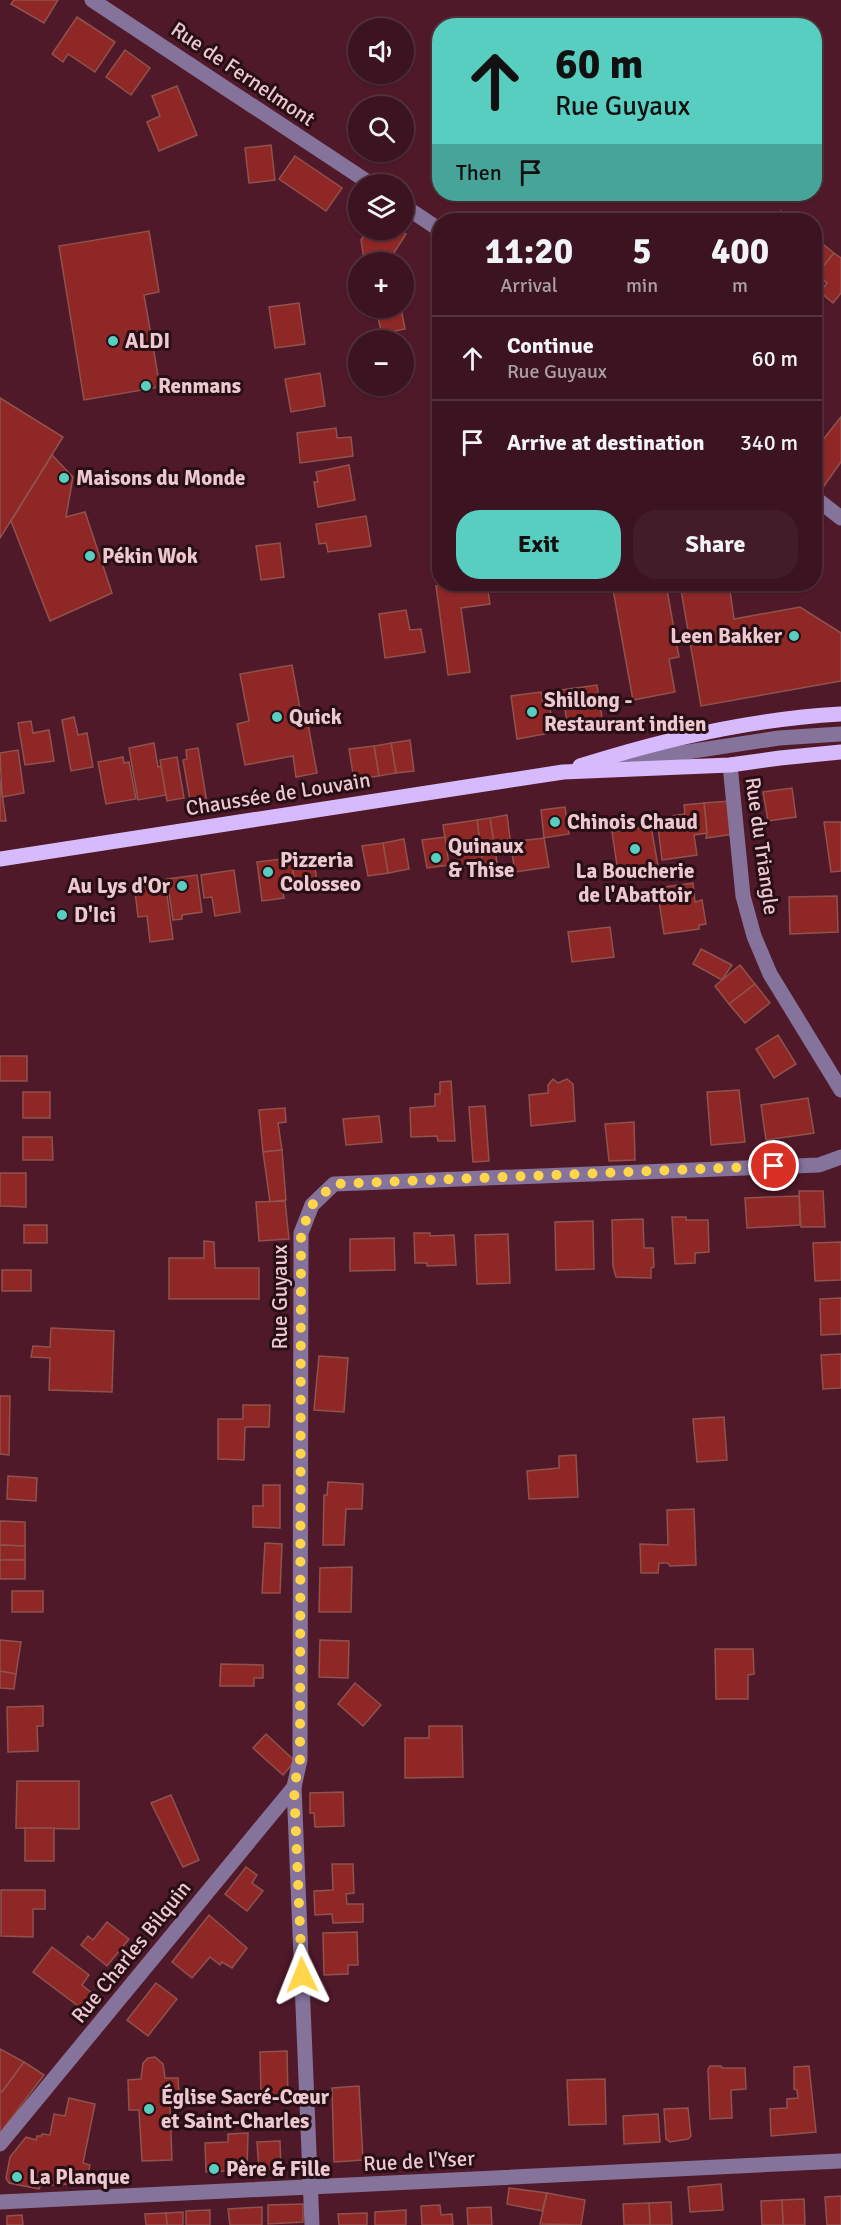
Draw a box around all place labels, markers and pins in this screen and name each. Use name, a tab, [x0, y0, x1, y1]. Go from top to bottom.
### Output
place label: ALDI	[125, 328, 170, 354]
marker: ALDI	[106, 334, 120, 348]
place label: Renmans	[158, 373, 241, 399]
marker: Renmans	[139, 379, 153, 393]
place label: Maisons du Monde	[76, 465, 245, 491]
marker: Maisons du Monde	[57, 471, 71, 485]
place label: Pékin Wok	[102, 543, 198, 569]
marker: Pékin Wok	[83, 549, 97, 563]
place label: Leen Bakker	[670, 623, 783, 649]
marker: Leen Bakker	[787, 629, 801, 643]
place label: Shillong - Restaurant indien	[544, 687, 707, 737]
place label: Quick	[289, 704, 342, 730]
marker: Shillong - Restaurant indien	[525, 705, 539, 719]
marker: Quick	[270, 710, 284, 724]
place label: Chinois Chaud	[567, 809, 698, 835]
marker: Chinois Chaud	[548, 815, 562, 829]
place label: Quinaux & Thise	[448, 833, 525, 883]
marker: La Boucherie de l'Abattoir	[628, 842, 642, 856]
place label: Pizzeria Colosseo	[280, 847, 361, 897]
marker: Quinaux & Thise	[429, 851, 443, 865]
place label: La Boucherie de l'Abattoir	[576, 858, 694, 908]
marker: Pizzeria Colosseo	[261, 865, 275, 879]
place label: Au Lys d'Or	[67, 873, 171, 899]
marker: Au Lys d'Or	[175, 879, 189, 893]
place label: D'Ici	[74, 902, 116, 928]
marker: D'Ici	[55, 908, 69, 922]
pin	[748, 1140, 799, 1191]
place label: Église Sacré-Cœur et Saint-Charles	[161, 2083, 330, 2134]
marker: Église Sacré-Cœur et Saint-Charles	[142, 2102, 156, 2116]
place label: Père & Fille	[226, 2156, 330, 2182]
marker: Père & Fille	[207, 2162, 221, 2176]
place label: La Planque	[29, 2164, 130, 2190]
marker: La Planque	[10, 2170, 24, 2184]

